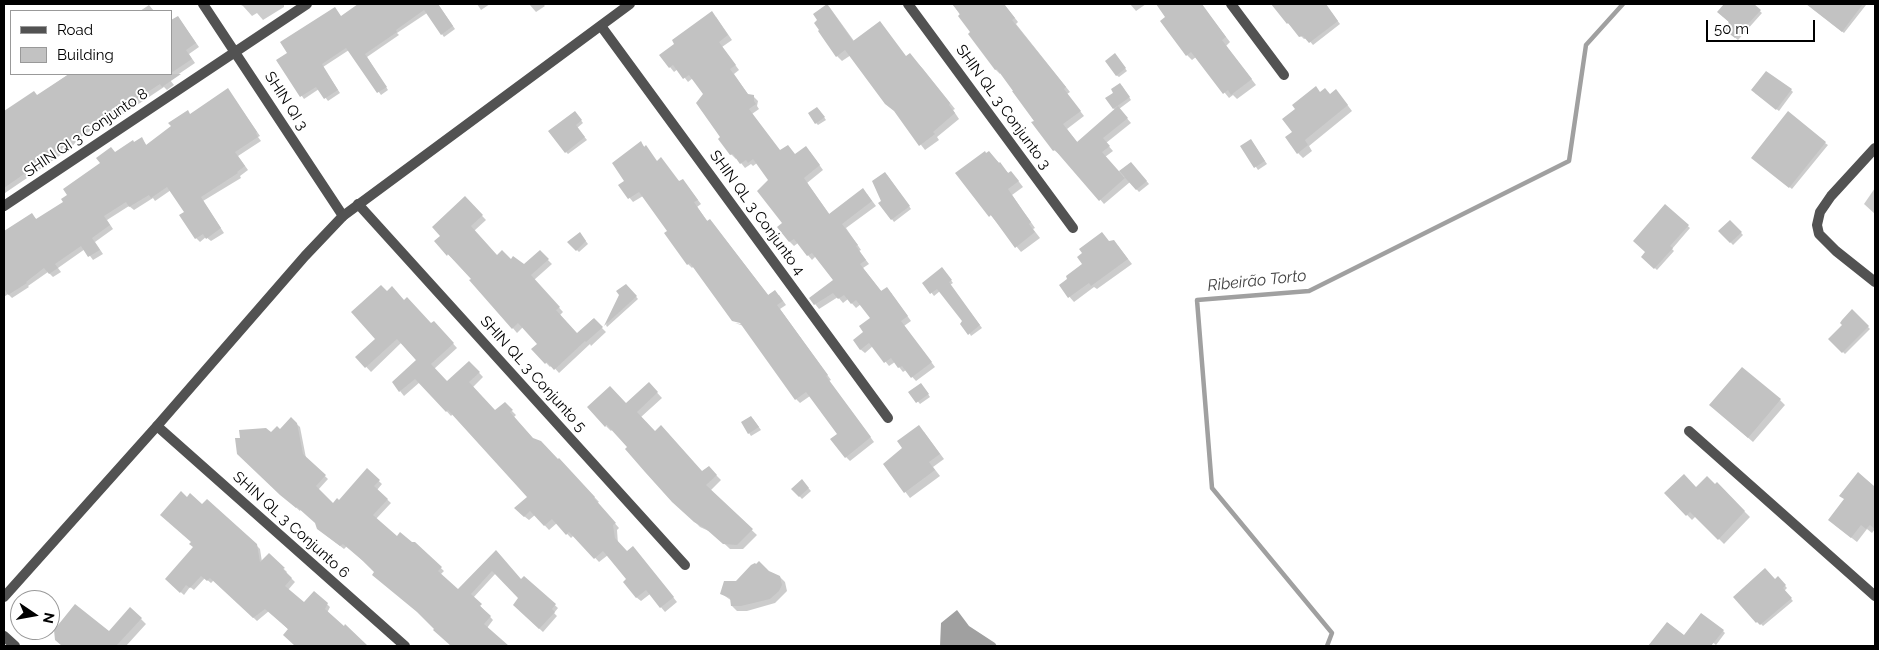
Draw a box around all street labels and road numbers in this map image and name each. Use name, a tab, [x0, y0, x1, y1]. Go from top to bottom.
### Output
street label: SHIN QL 3 Conjunto 3	[952, 41, 1054, 173]
street label: SHIN QI 3	[260, 68, 312, 134]
street label: SHIN QI 3 Conjunto 8	[21, 85, 151, 181]
street label: SHIN QL 3 Conjunto 4	[706, 147, 808, 279]
street label: SHIN QL 3 Conjunto 5	[476, 312, 590, 436]
street label: SHIN QL 3 Conjunto 6	[229, 468, 353, 582]

